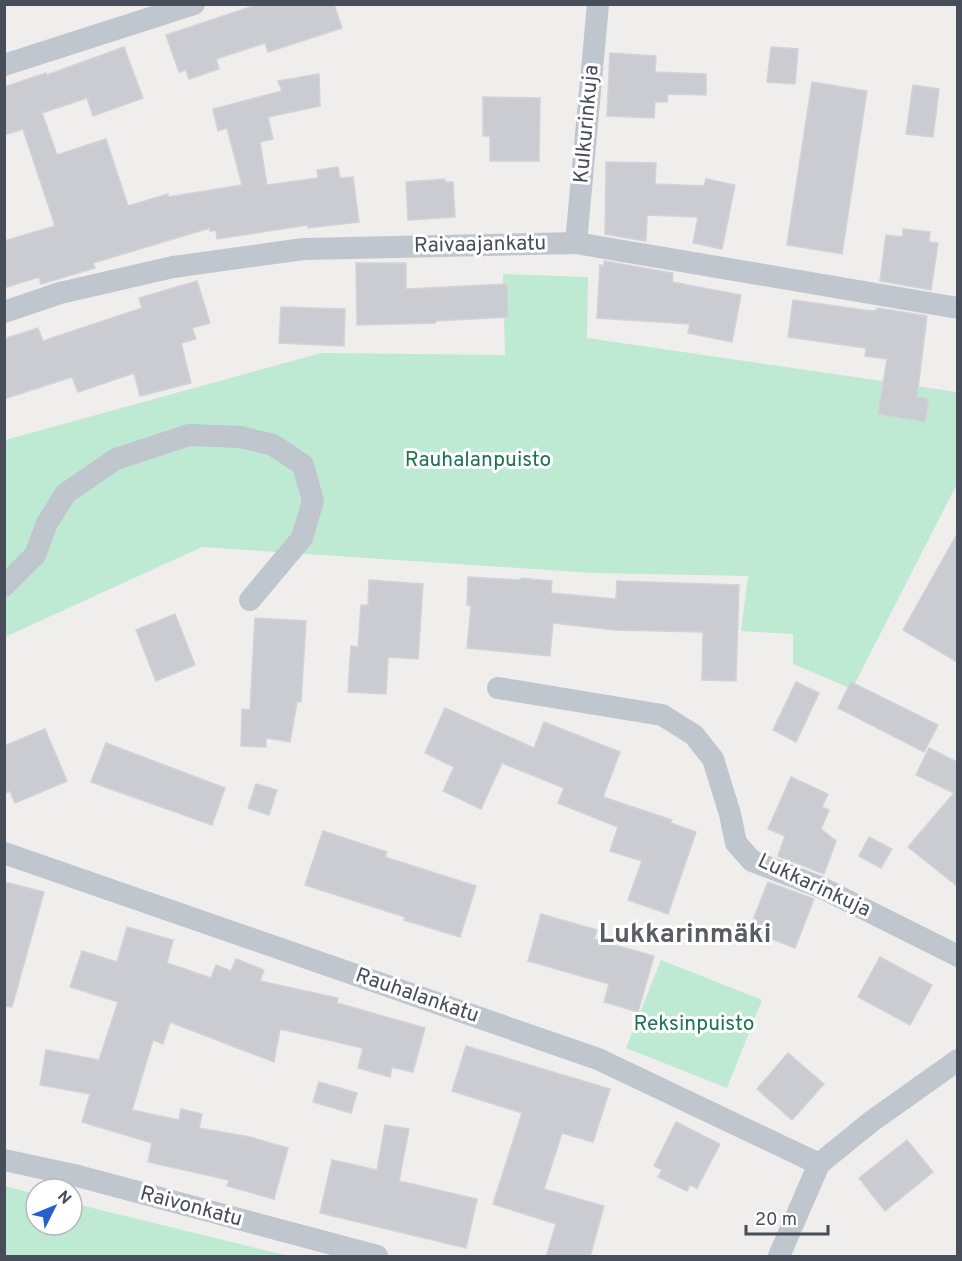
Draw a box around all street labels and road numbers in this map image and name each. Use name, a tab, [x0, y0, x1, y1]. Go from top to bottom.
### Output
street label: Kulkurinkuja	[568, 64, 606, 184]
street label: Raivaajankatu	[414, 230, 546, 260]
street label: Lukkarinkuja	[753, 848, 875, 924]
street label: Rauhalankatu	[352, 962, 482, 1030]
street label: Raivonkatu	[137, 1180, 245, 1234]

